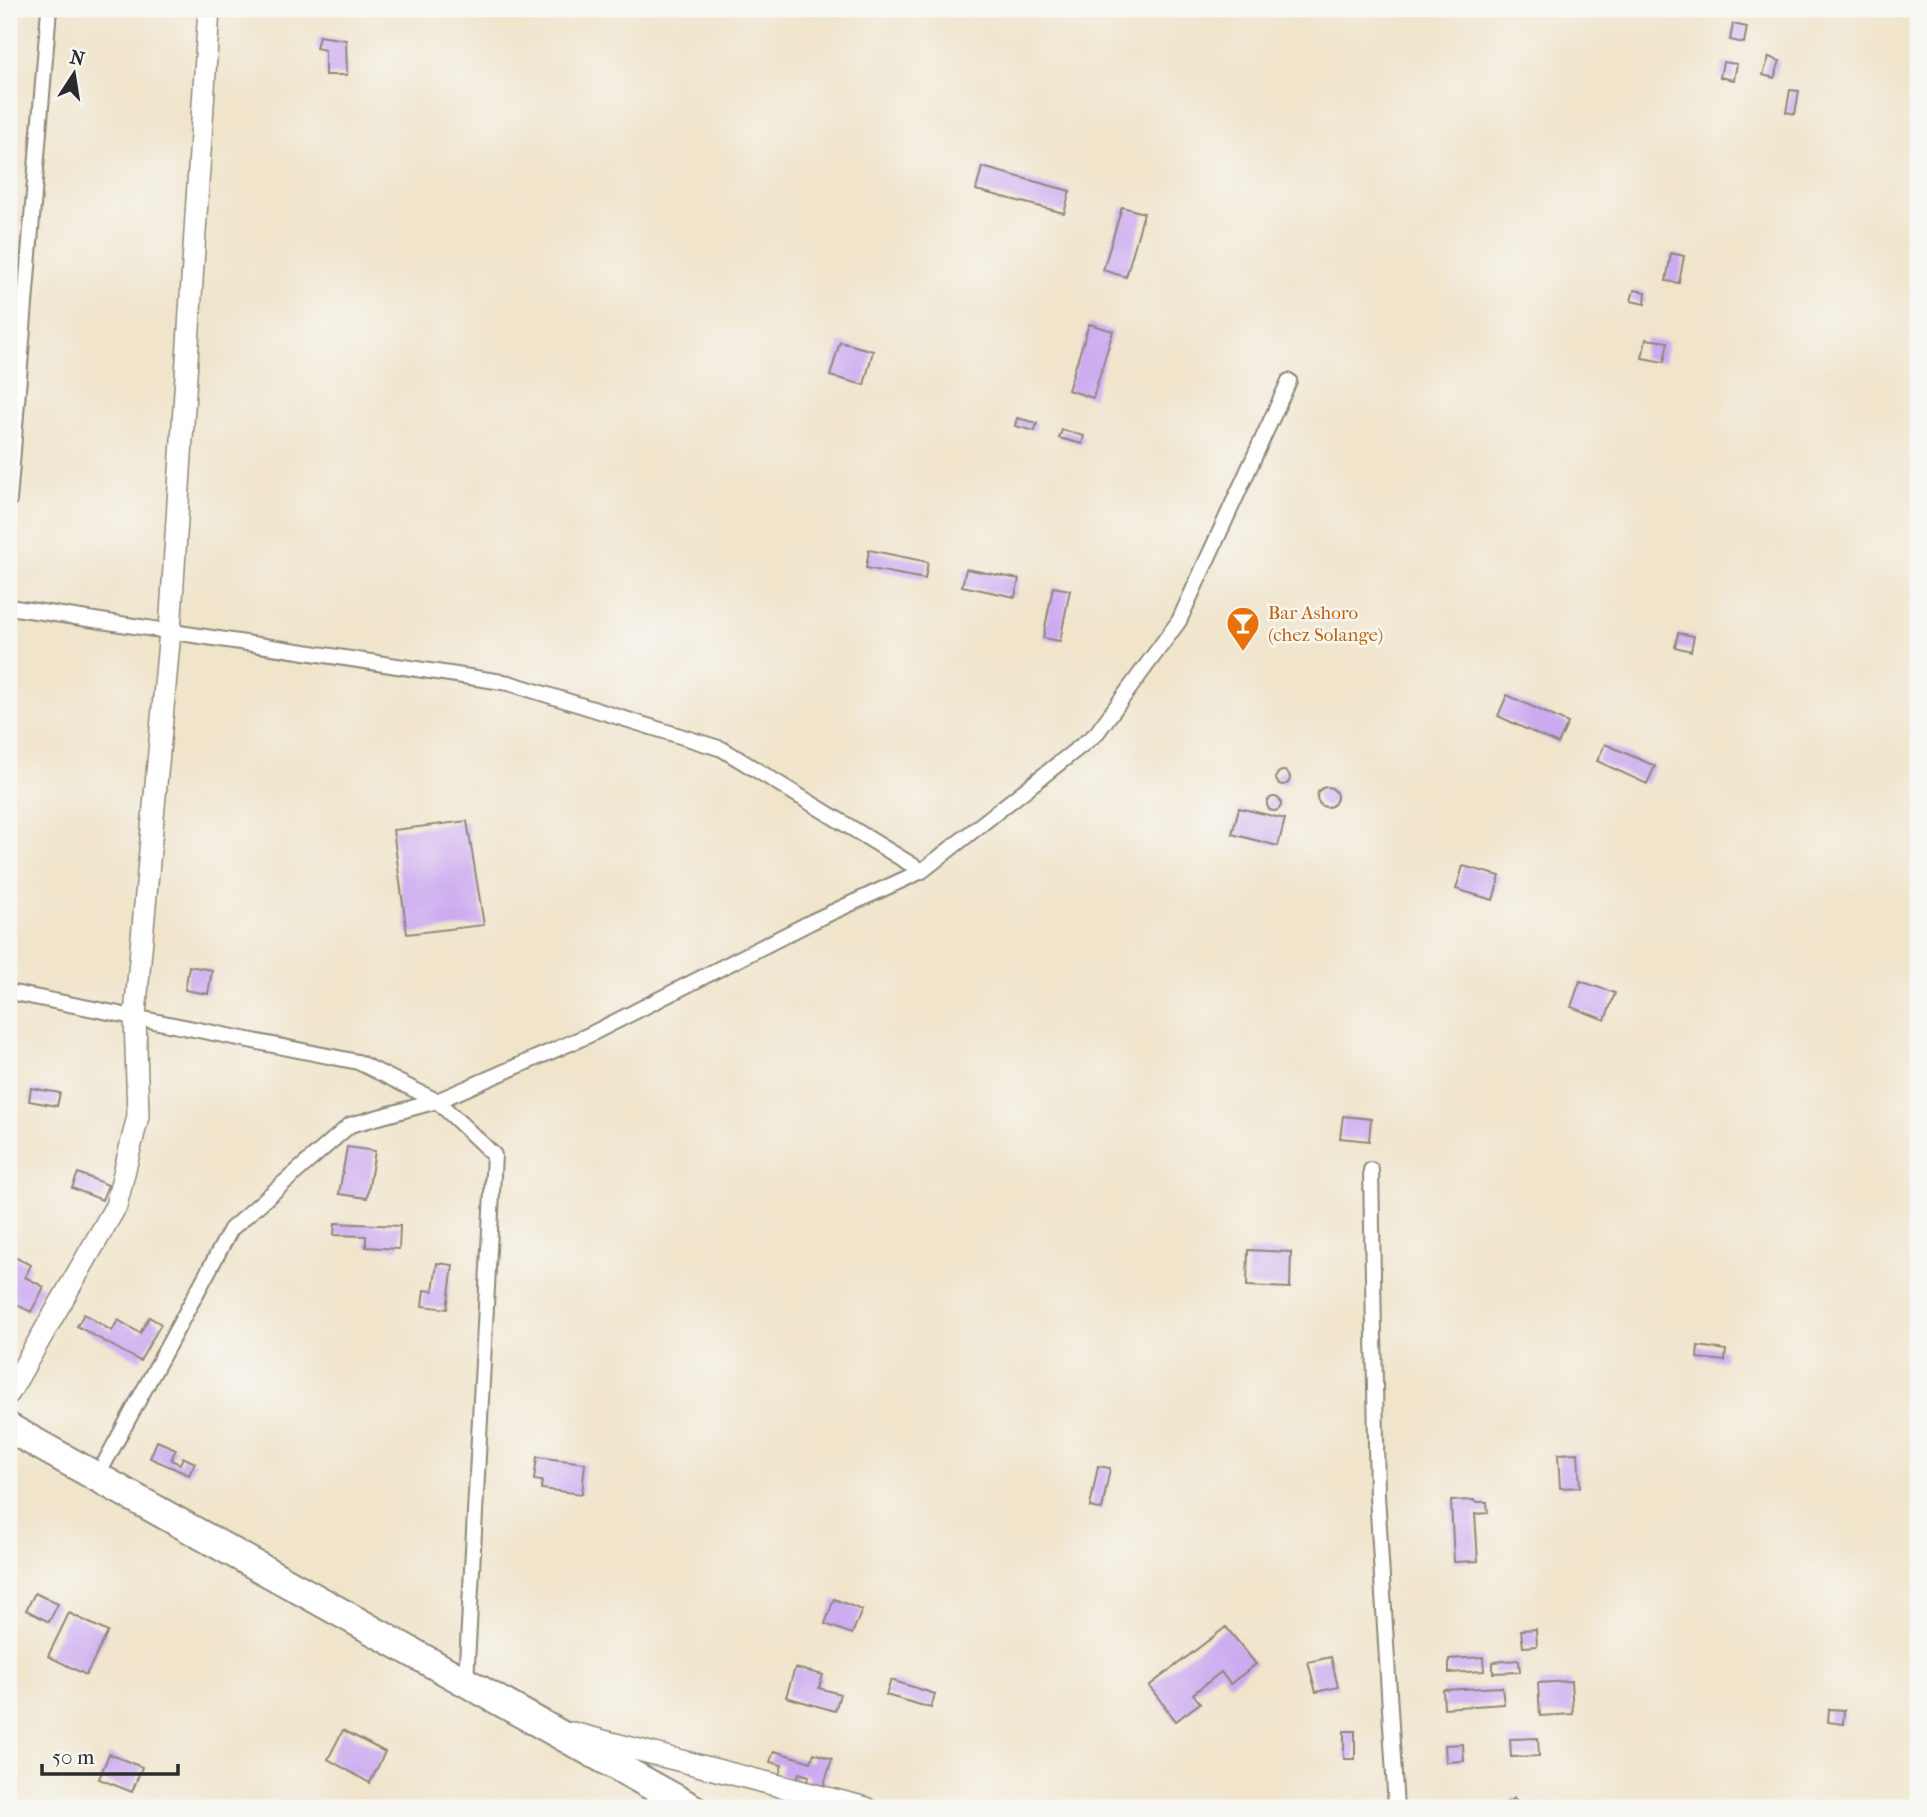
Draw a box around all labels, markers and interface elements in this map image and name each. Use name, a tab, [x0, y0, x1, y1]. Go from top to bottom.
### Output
north arrow	[38, 38, 108, 108]
text: N	[68, 46, 87, 71]
place label: Bar Ashoro (chez Solange)	[1268, 602, 1383, 646]
bar icon: Bar Ashoro (chez Solange)	[1224, 604, 1262, 653]
scale bar	[42, 1733, 178, 1777]
text: 50 m	[52, 1745, 95, 1769]

